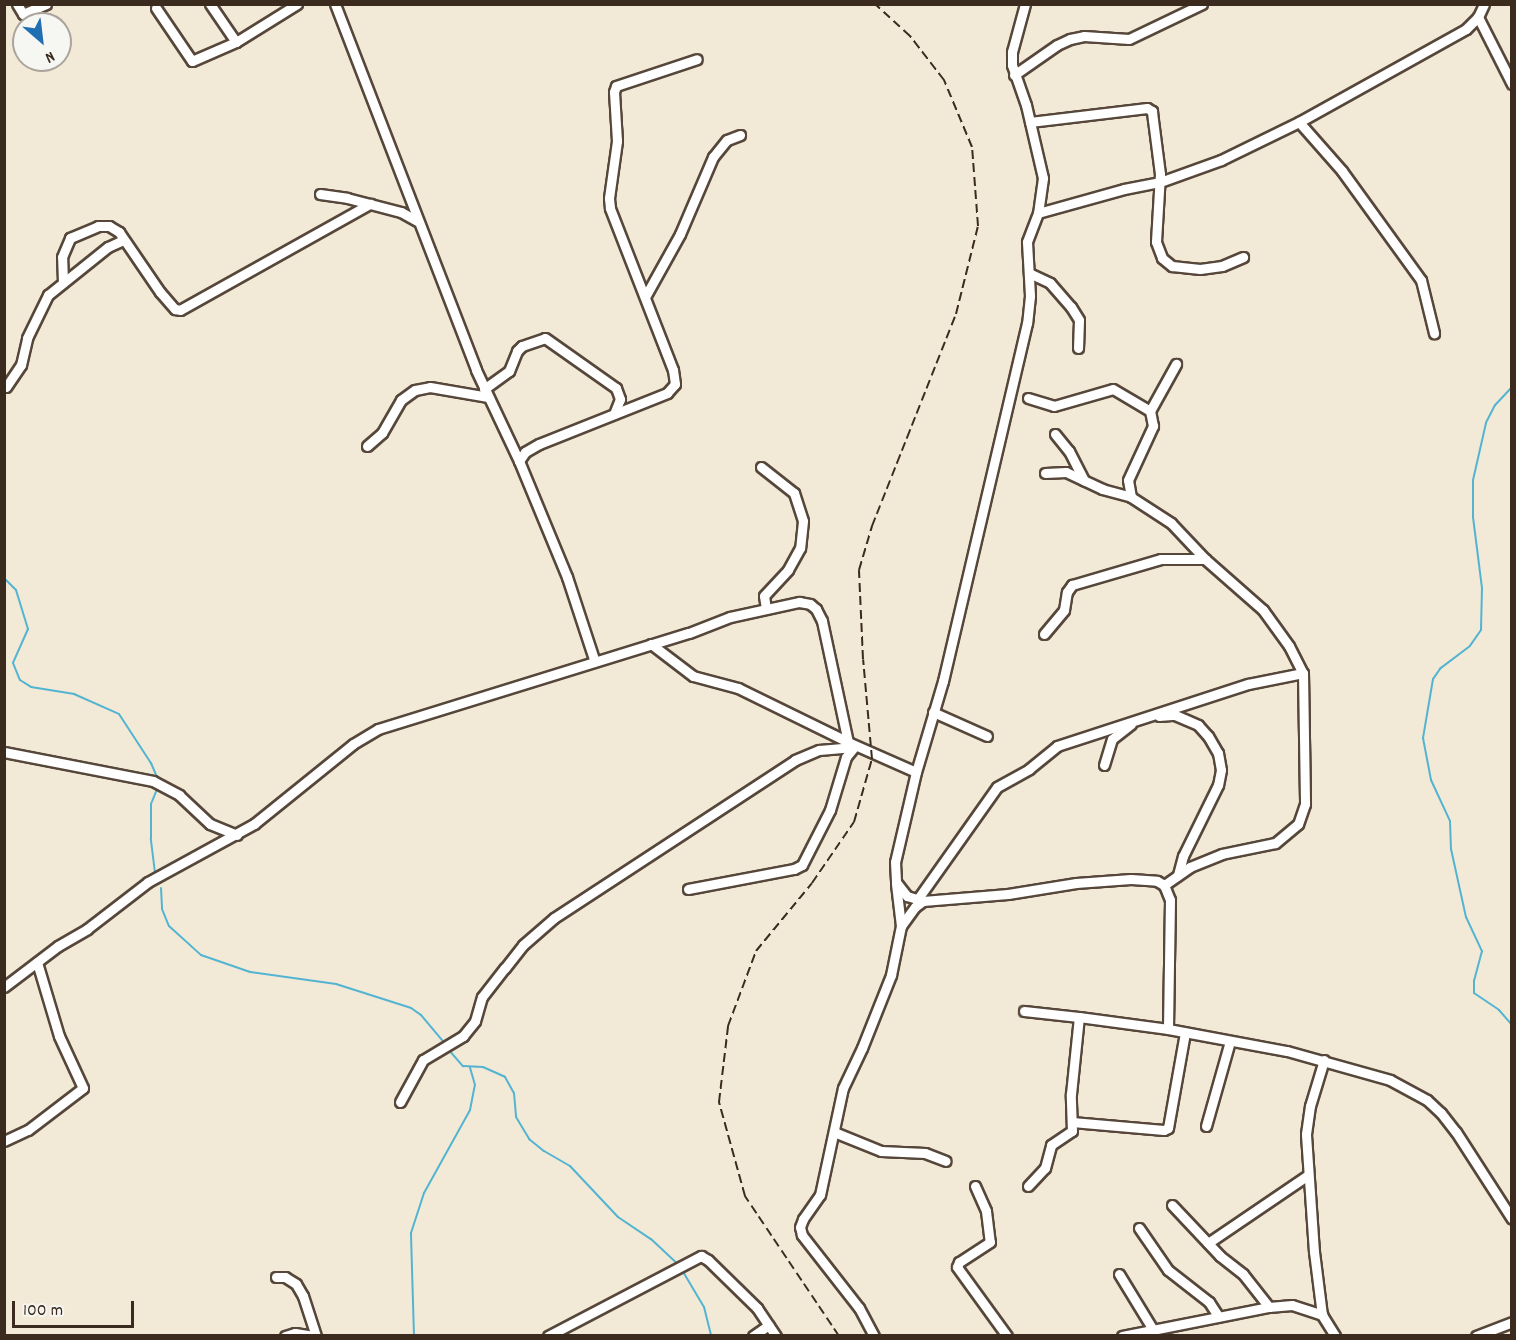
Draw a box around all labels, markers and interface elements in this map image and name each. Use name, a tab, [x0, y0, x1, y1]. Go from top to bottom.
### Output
north arrow	[12, 12, 72, 72]
text: N	[41, 45, 59, 69]
scale bar	[15, 1289, 136, 1327]
text: 100 m	[23, 1299, 63, 1324]

